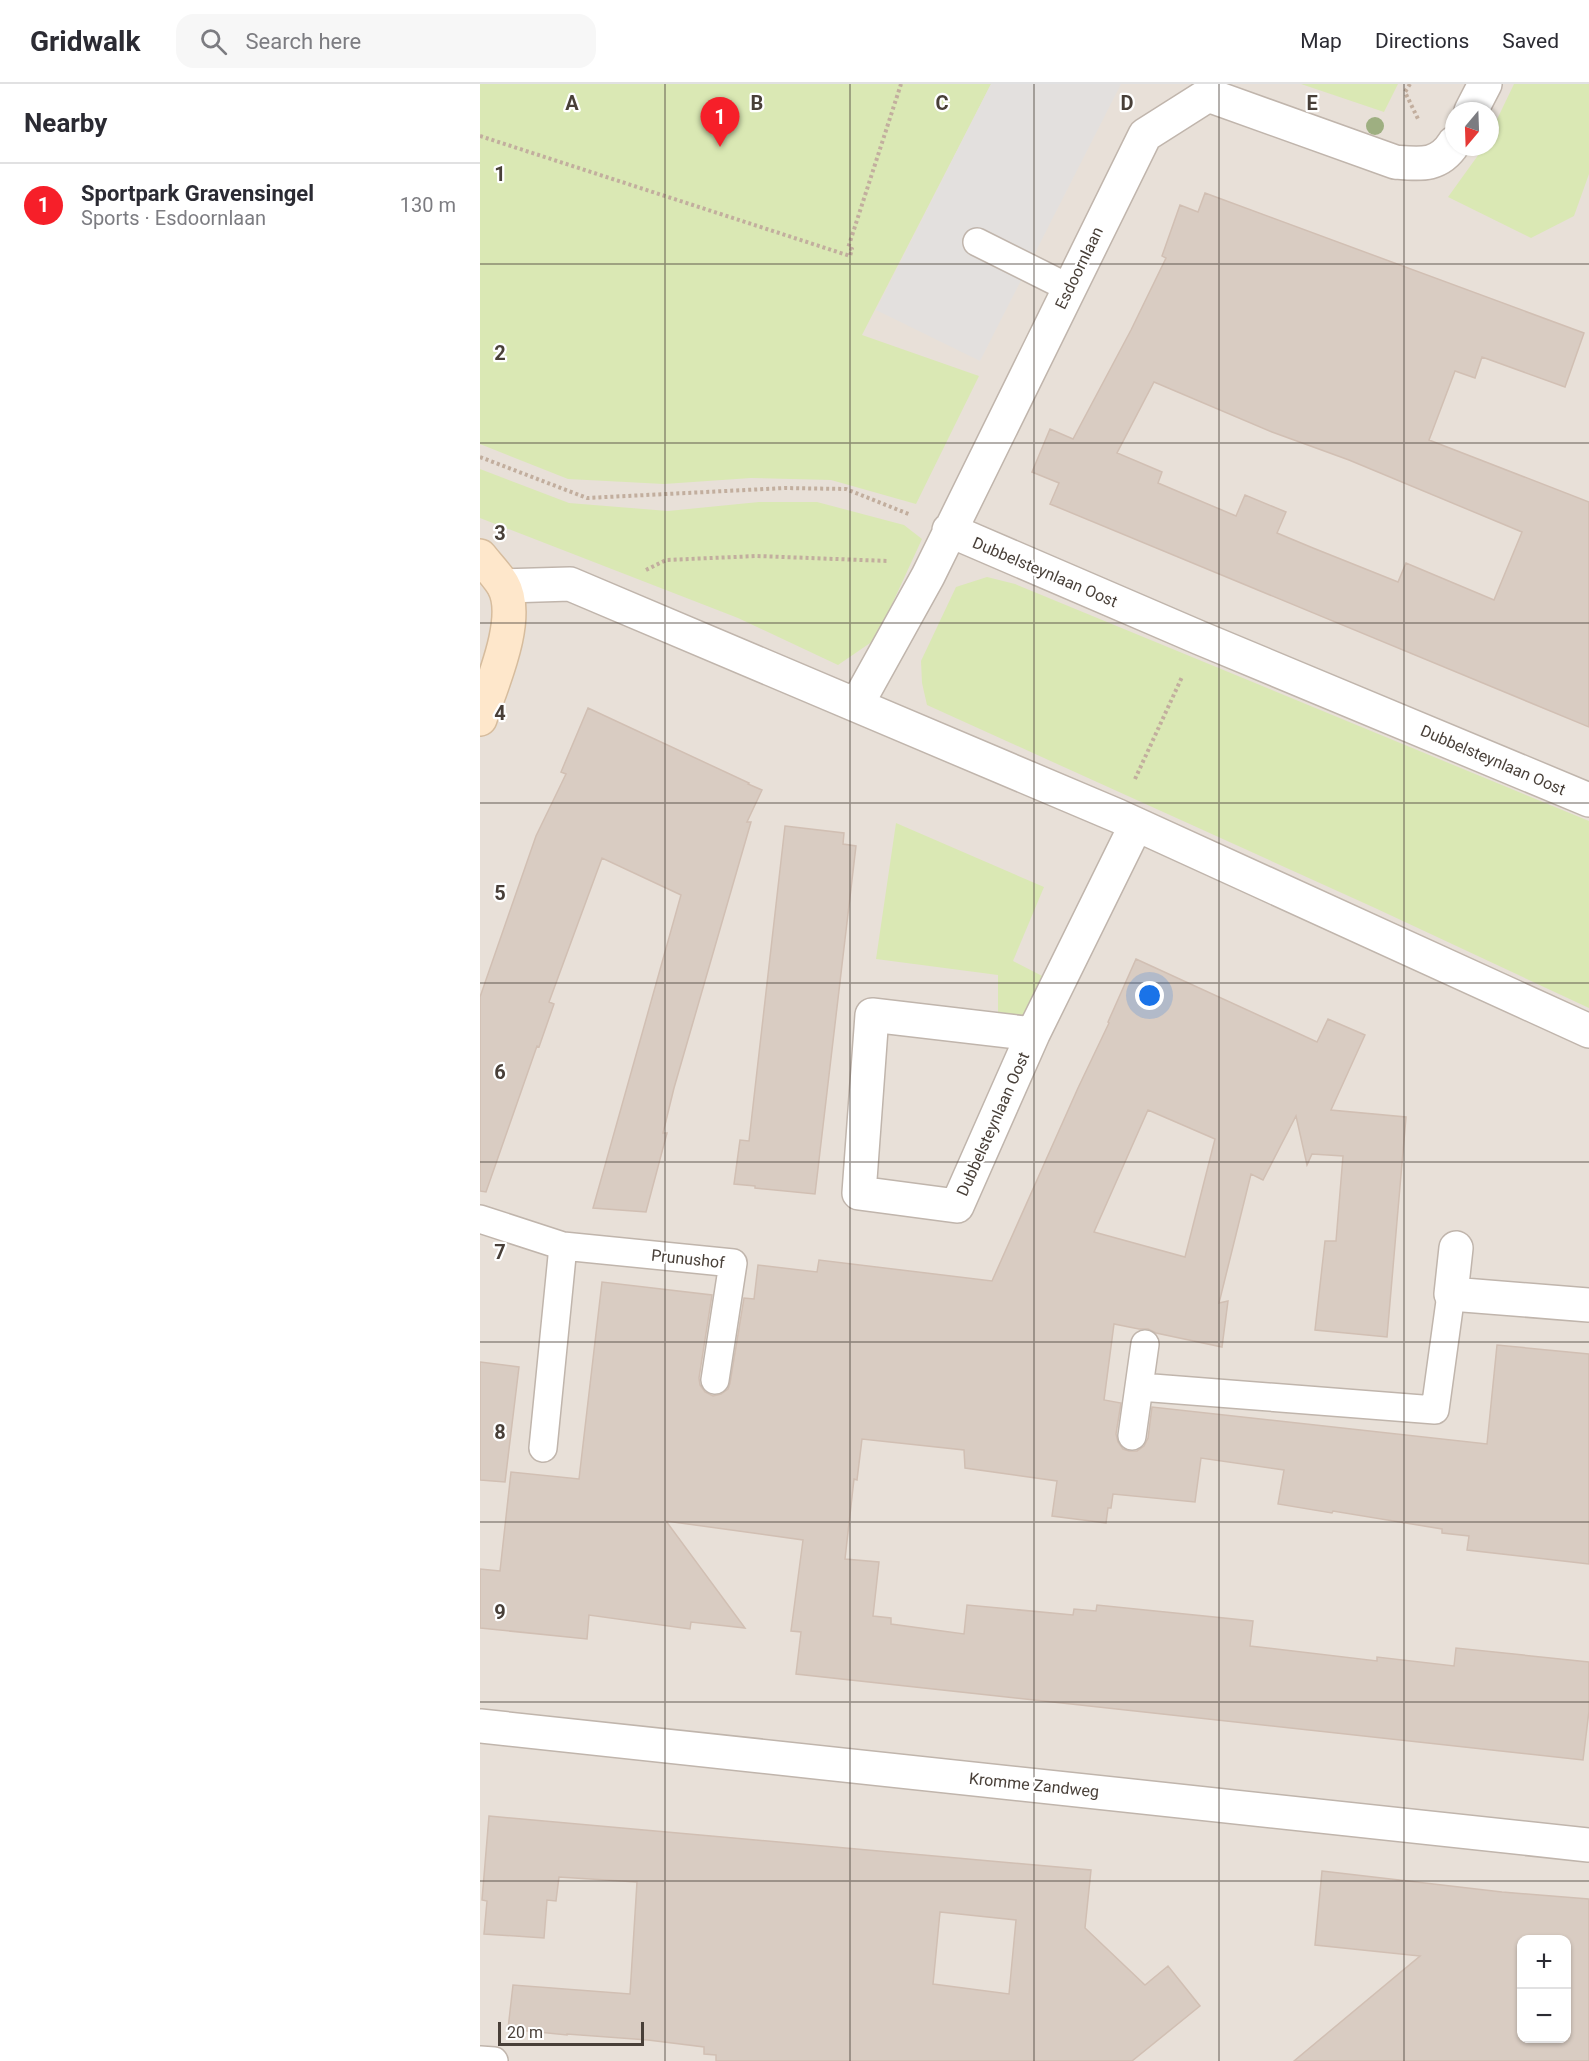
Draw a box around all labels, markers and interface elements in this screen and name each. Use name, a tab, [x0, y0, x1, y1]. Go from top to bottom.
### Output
search box	[176, 14, 596, 68]
text: Gridwalk	[30, 25, 140, 58]
icon: search	[197, 25, 230, 58]
text: Search here	[245, 29, 361, 54]
text: Map	[1300, 29, 1342, 53]
text: Directions	[1375, 29, 1469, 53]
text: Saved	[1502, 29, 1559, 53]
text: A	[565, 91, 579, 115]
text: B	[751, 91, 763, 115]
text: C	[935, 91, 949, 115]
text: D	[1121, 91, 1134, 115]
text: E	[1306, 91, 1318, 115]
pin: 1	[700, 98, 740, 147]
north arrow	[1445, 102, 1499, 156]
text: Nearby	[24, 108, 107, 138]
text: 1	[494, 162, 506, 186]
text: Sportpark Gravensingel	[81, 181, 314, 206]
text: 1	[38, 193, 49, 217]
text: 130 m	[400, 193, 456, 217]
text: Sports · Esdoornlaan	[81, 206, 266, 230]
street label: Esdoornlaan	[1051, 224, 1107, 312]
text: 2	[494, 341, 506, 365]
text: 3	[494, 521, 506, 545]
street label: Dubbelsteynlaan Oost	[970, 533, 1120, 611]
text: 4	[494, 701, 506, 725]
street label: Dubbelsteynlaan Oost	[1418, 721, 1568, 799]
text: 5	[494, 881, 506, 905]
your location	[1135, 981, 1164, 1010]
street label: Dubbelsteynlaan Oost	[953, 1049, 1033, 1199]
text: 6	[494, 1060, 506, 1084]
text: 7	[494, 1240, 506, 1264]
street label: Prunushof	[650, 1246, 726, 1272]
text: 8	[494, 1420, 506, 1444]
text: 9	[494, 1600, 506, 1624]
street label: Kromme Zandweg	[968, 1769, 1100, 1801]
map controls	[1517, 1935, 1571, 2043]
button: +	[1517, 1935, 1571, 1989]
button: −	[1517, 1989, 1571, 2043]
scale bar	[498, 2019, 644, 2046]
text: 20 m	[507, 2023, 543, 2042]

